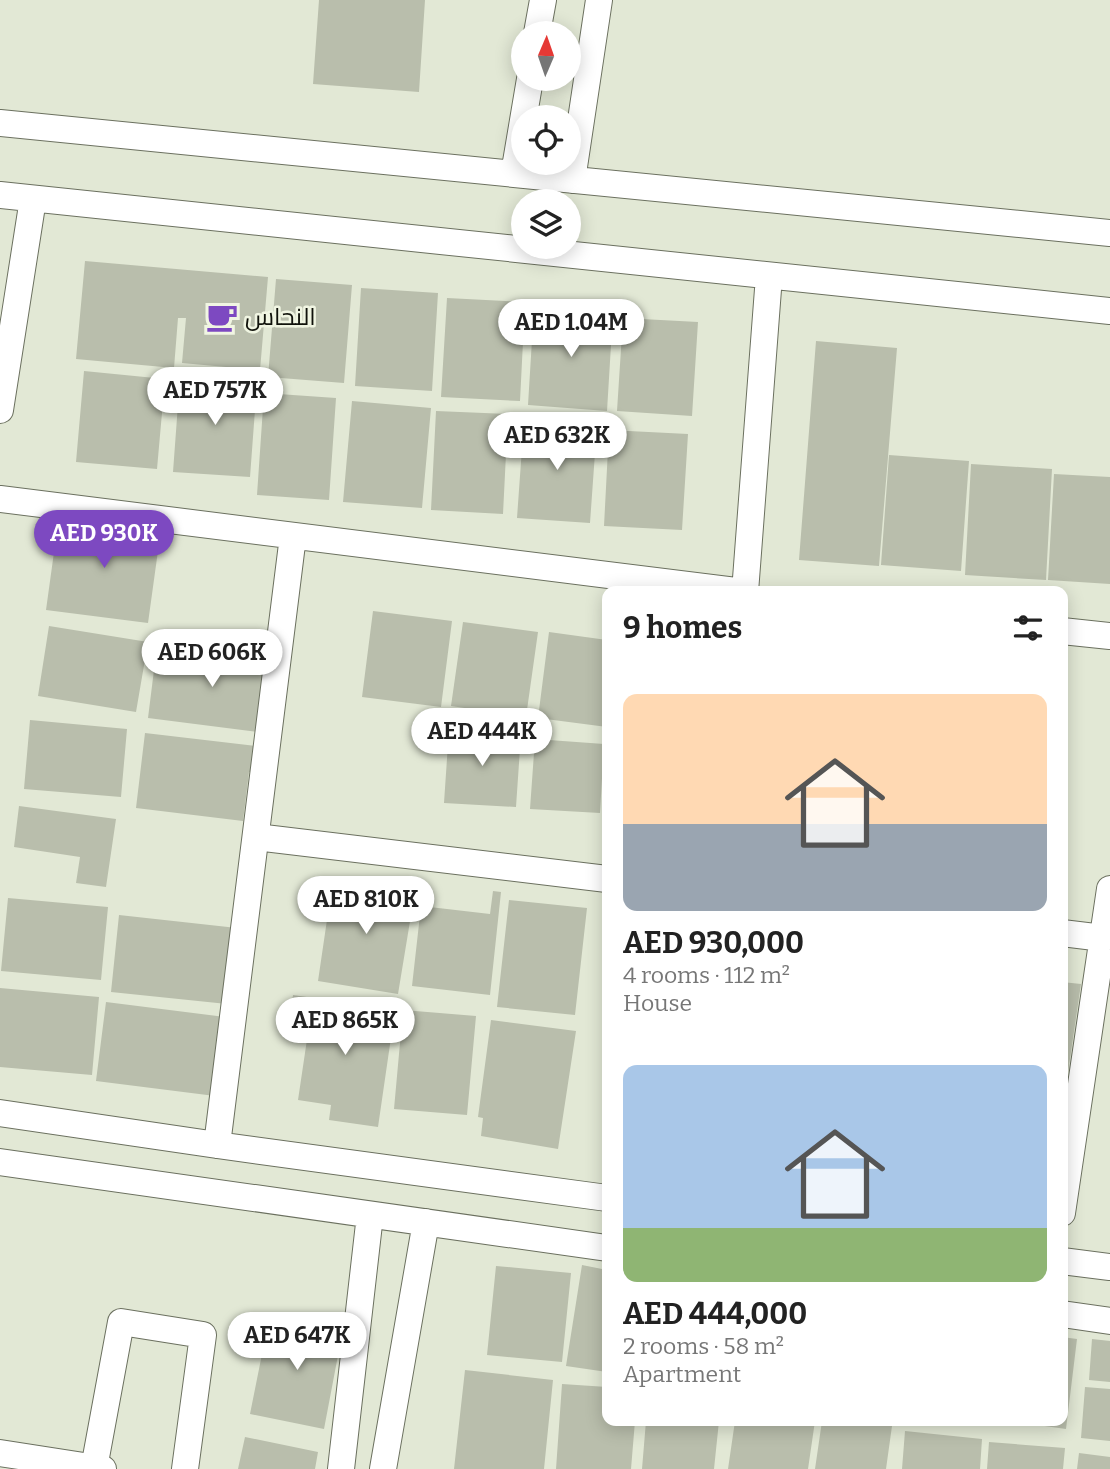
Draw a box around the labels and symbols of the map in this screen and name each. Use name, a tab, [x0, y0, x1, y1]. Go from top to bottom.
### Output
north arrow	[511, 21, 581, 91]
cafe icon: النحاس	[205, 300, 239, 334]
pin: AED 1.04M	[491, 300, 651, 359]
place label: النحاس	[245, 303, 316, 331]
pin: AED 757K	[143, 368, 287, 427]
pin: AED 632K	[485, 412, 629, 472]
pin: AED 930K	[32, 510, 176, 570]
pin: AED 606K	[140, 630, 284, 689]
pin: AED 444K	[410, 708, 554, 768]
pin: AED 810K	[294, 876, 438, 936]
pin: AED 865K	[273, 998, 417, 1057]
pin: AED 647K	[225, 1312, 369, 1372]

